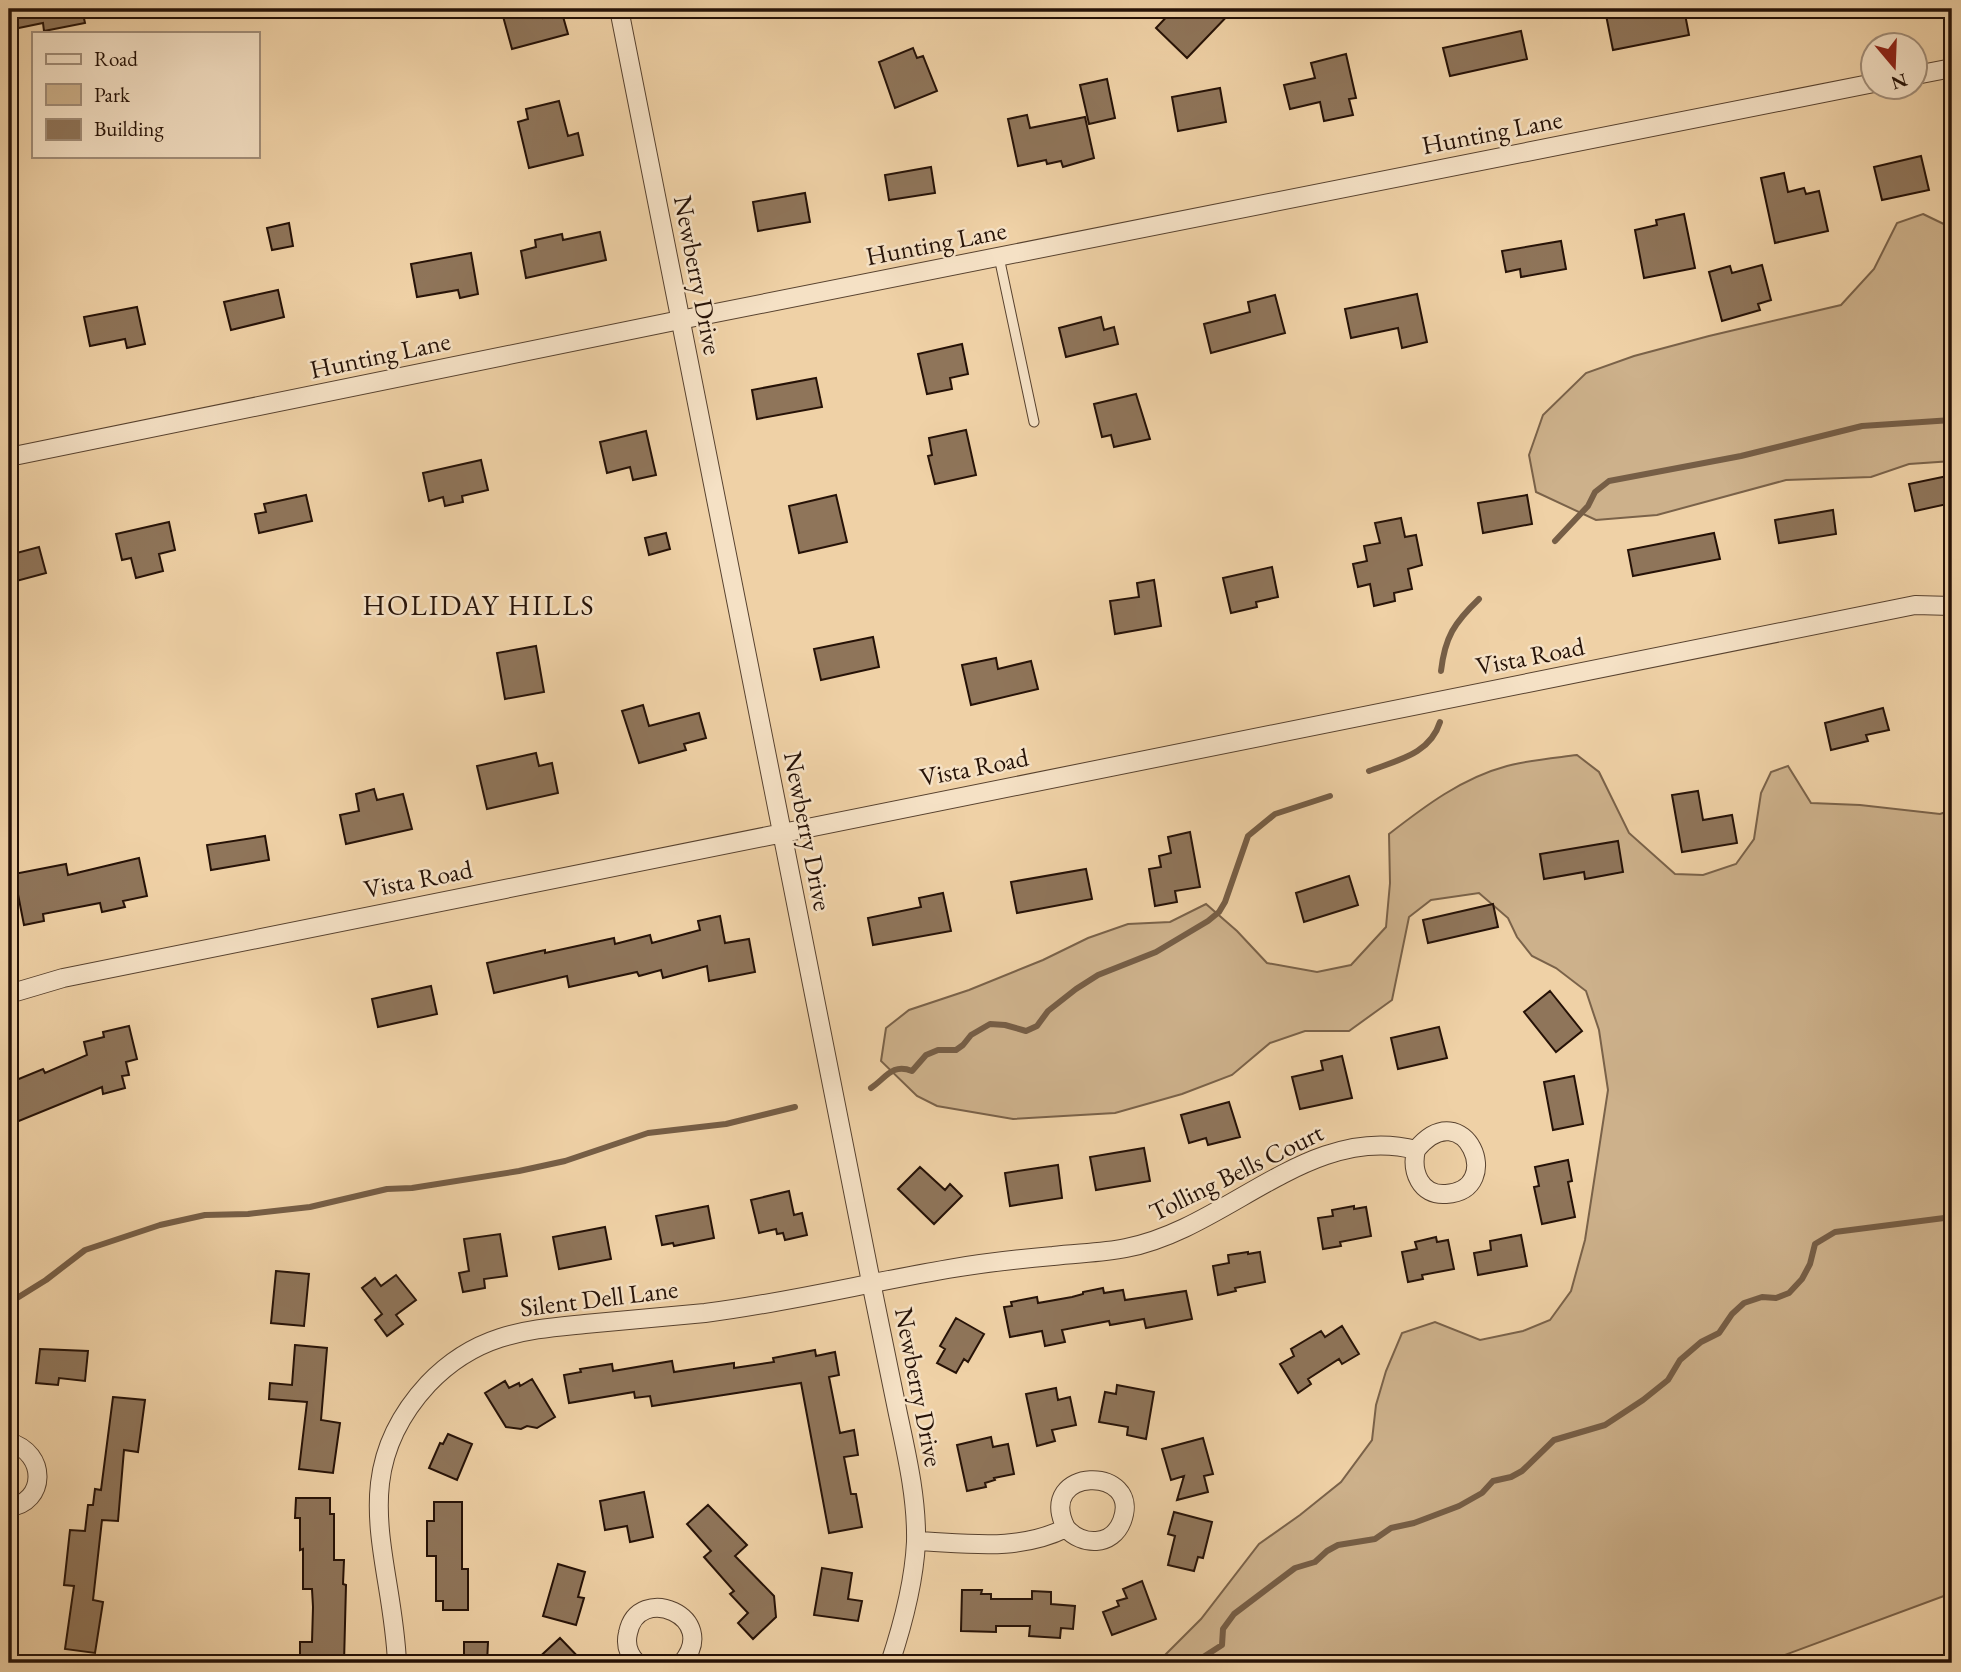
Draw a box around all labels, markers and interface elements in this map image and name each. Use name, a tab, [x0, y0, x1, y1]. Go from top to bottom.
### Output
legend	[32, 32, 259, 158]
north arrow	[1860, 32, 1930, 102]
text: Road	[94, 45, 138, 72]
text: N	[1887, 67, 1911, 96]
text: Park	[94, 81, 131, 108]
street label: Hunting Lane	[1419, 102, 1565, 162]
text: Building	[94, 115, 164, 142]
street label: Newberry Drive	[666, 192, 730, 358]
street label: Hunting Lane	[863, 213, 1009, 273]
street label: Hunting Lane	[307, 324, 453, 386]
district label: HOLIDAY HILLS	[362, 587, 596, 623]
street label: Vista Road	[1473, 629, 1588, 683]
street label: Vista Road	[917, 740, 1032, 794]
street label: Newberry Drive	[776, 748, 840, 914]
street label: Vista Road	[361, 852, 476, 906]
street label: Tolling Bells Court	[1143, 1115, 1329, 1229]
street label: Silent Dell Lane	[518, 1271, 680, 1325]
street label: Newberry Drive	[887, 1304, 951, 1470]

